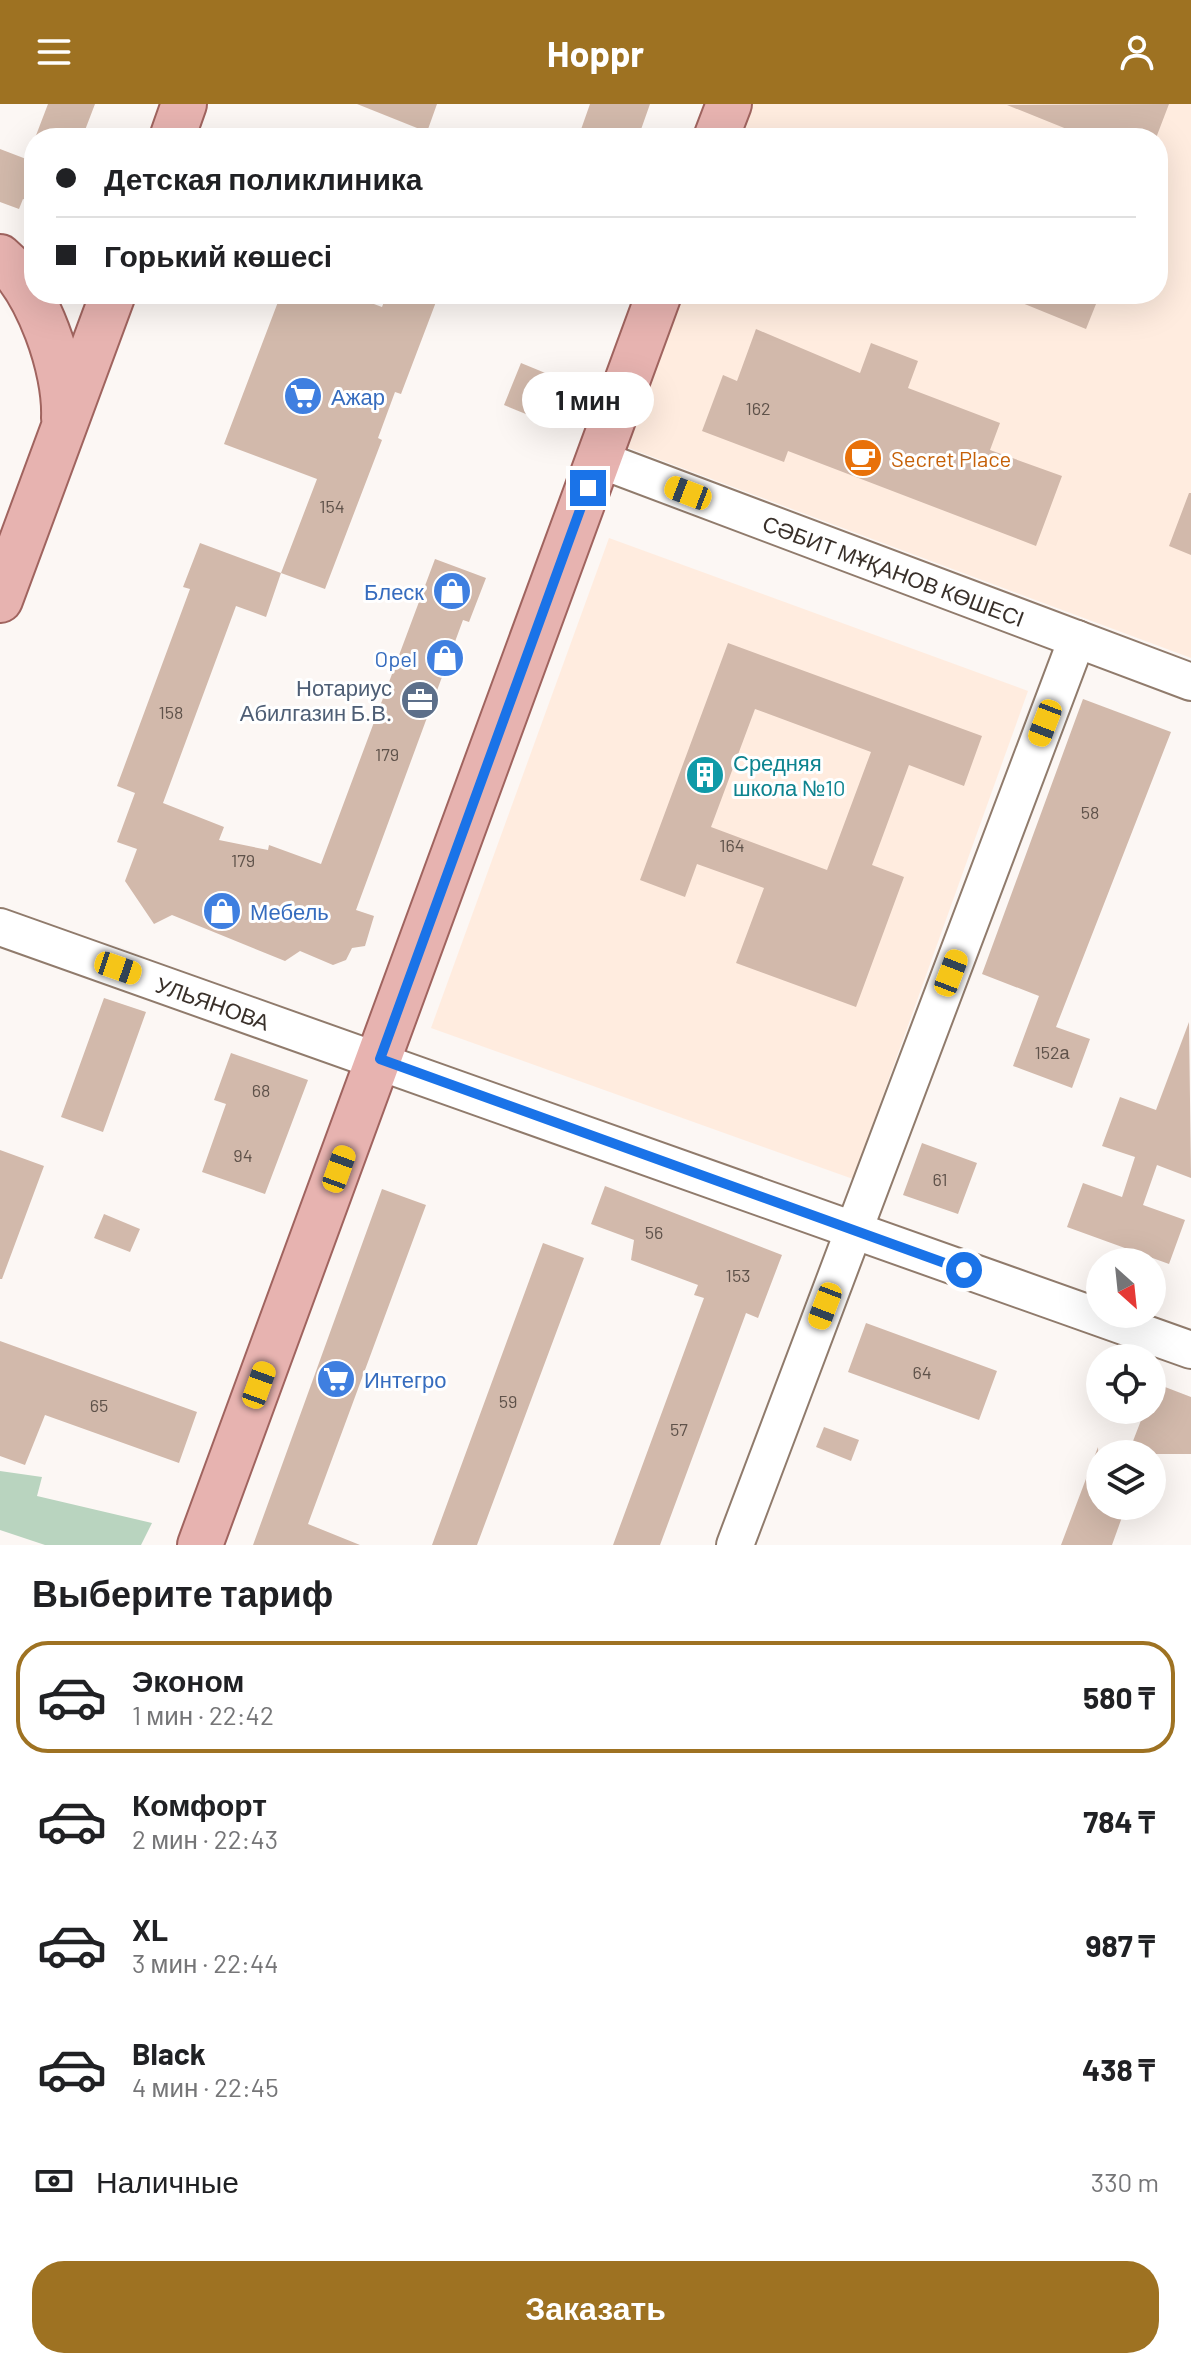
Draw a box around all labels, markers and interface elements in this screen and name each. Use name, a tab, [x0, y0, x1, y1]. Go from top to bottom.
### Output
icon: menu	[32, 30, 76, 74]
icon: person	[1115, 30, 1159, 74]
text: Hoppr	[547, 31, 644, 74]
text: Детская поликлиника	[104, 160, 423, 196]
text: Горький көшесі	[104, 237, 332, 273]
callout: 1 мин	[522, 372, 654, 428]
supermarket icon: Ажар	[282, 375, 324, 417]
place label: Ажар	[331, 383, 385, 410]
text: 1 мин	[555, 384, 621, 415]
house number: 162	[745, 397, 771, 419]
cafe icon: Secret Place	[842, 437, 884, 479]
place label: Secret Place	[891, 445, 1011, 471]
route end	[570, 470, 606, 506]
car	[661, 473, 715, 513]
house number: 154	[319, 495, 345, 517]
street label: СӘБИТ МҰҚАНОВ КӨШЕСІ	[759, 509, 1028, 631]
shop icon: Блеск	[431, 570, 473, 612]
place label: Блеск	[364, 578, 424, 604]
shop icon: Opel	[424, 637, 466, 679]
place label: Opel	[375, 645, 417, 671]
place label: Нотариус Абилгазин Б.В.	[240, 674, 392, 725]
office icon: Нотариус Абилгазин Б.В.	[399, 679, 441, 721]
car	[1025, 696, 1065, 750]
house number: 158	[159, 701, 183, 723]
house number: 179	[375, 743, 399, 765]
place label: Средняя школа №10	[733, 749, 845, 800]
building icon: Средняя школа №10	[684, 754, 726, 796]
house number: 58	[1081, 801, 1099, 823]
house number: 164	[719, 834, 745, 856]
house number: 179	[231, 849, 255, 871]
shop icon: Мебель	[201, 890, 243, 932]
place label: Мебель	[250, 898, 329, 924]
car	[931, 946, 971, 1000]
car	[91, 949, 145, 987]
street label: УЛЬЯНОВА	[153, 971, 274, 1035]
house number: 152а	[1034, 1041, 1071, 1063]
house number: 68	[252, 1079, 270, 1101]
car	[320, 1142, 358, 1196]
house number: 94	[233, 1144, 253, 1166]
house number: 61	[932, 1168, 948, 1190]
house number: 56	[645, 1221, 663, 1243]
north arrow	[1086, 1248, 1166, 1328]
map controls	[1086, 1248, 1166, 1520]
route start	[946, 1252, 982, 1288]
house number: 153	[726, 1264, 750, 1286]
car	[805, 1279, 845, 1333]
button: locate	[1086, 1344, 1166, 1424]
car	[240, 1358, 278, 1412]
supermarket icon: Интегро	[315, 1358, 357, 1400]
house number: 64	[912, 1361, 932, 1383]
place label: Интегро	[364, 1366, 447, 1393]
house number: 59	[499, 1390, 517, 1412]
house number: 65	[90, 1394, 108, 1416]
house number: 57	[670, 1418, 688, 1440]
button: layers	[1086, 1440, 1166, 1520]
text: Выберите тариф	[32, 1571, 333, 1614]
icon: car	[36, 1661, 108, 1733]
text: Эконом	[132, 1662, 245, 1698]
text: 580 ₸	[1083, 1679, 1155, 1715]
text: 1 мин · 22:42	[132, 1699, 274, 1730]
icon: car	[36, 1785, 108, 1857]
text: Комфорт	[132, 1786, 267, 1822]
text: 784 ₸	[1083, 1803, 1155, 1839]
text: 2 мин · 22:43	[132, 1823, 278, 1854]
icon: car	[36, 1909, 108, 1981]
text: XL	[132, 1911, 168, 1947]
text: 987 ₸	[1086, 1927, 1155, 1963]
text: 3 мин · 22:44	[132, 1947, 279, 1978]
icon: car	[36, 2033, 108, 2105]
text: Black	[132, 2035, 206, 2071]
text: 438 ₸	[1082, 2051, 1155, 2087]
text: 4 мин · 22:45	[132, 2071, 279, 2102]
icon: cash	[32, 2159, 76, 2203]
text: Наличные	[96, 2163, 239, 2199]
text: 330 m	[1091, 2166, 1159, 2197]
button: Заказать	[32, 2261, 1159, 2353]

